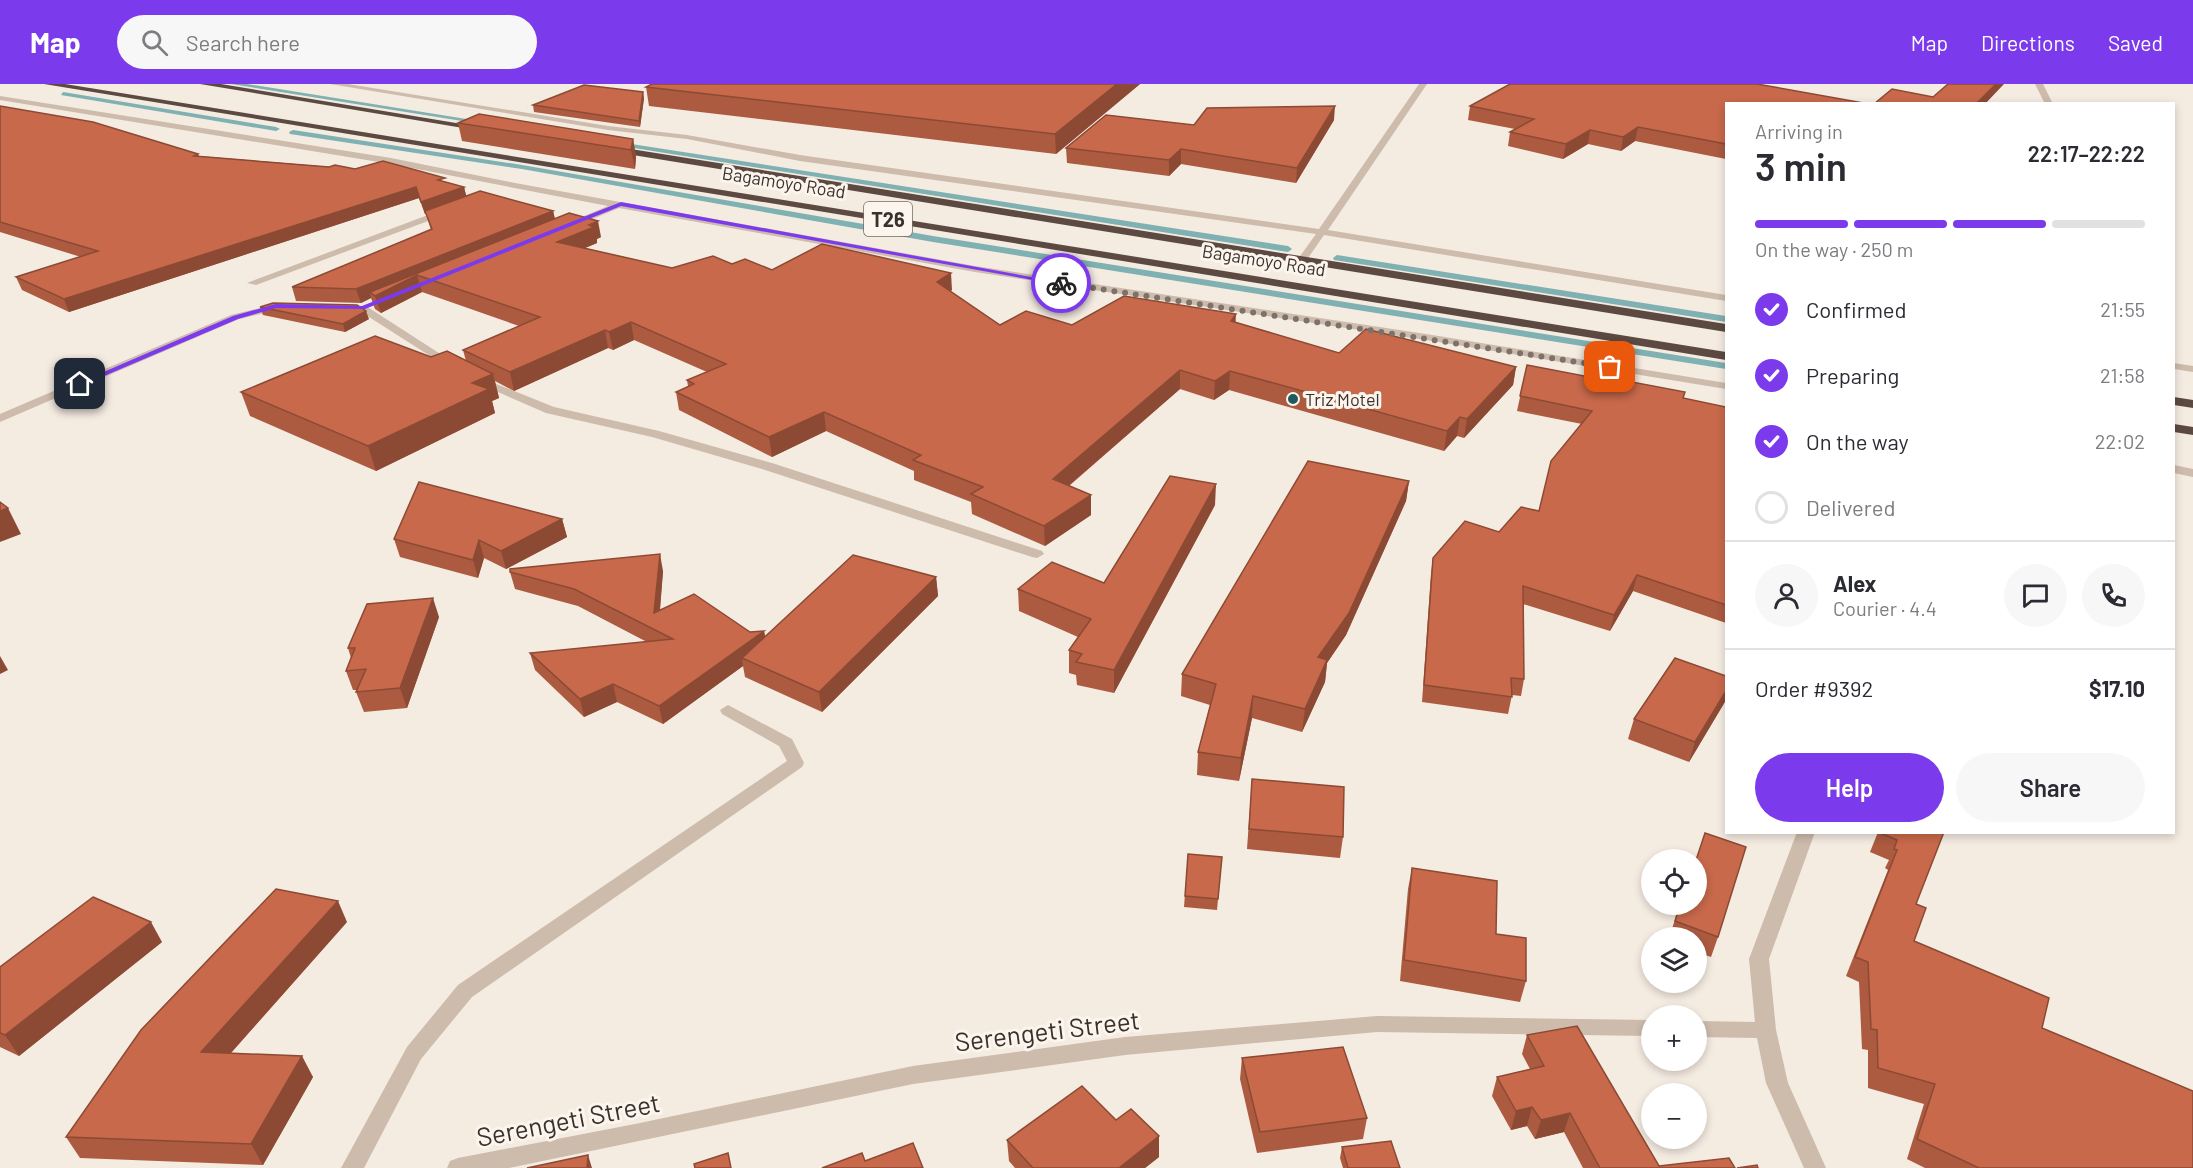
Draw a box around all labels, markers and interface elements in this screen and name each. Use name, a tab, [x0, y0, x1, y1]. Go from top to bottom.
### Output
search box	[117, 15, 537, 69]
text: Map	[30, 25, 81, 59]
icon: search	[138, 26, 171, 59]
text: Search here	[186, 29, 300, 55]
text: Map	[1911, 30, 1948, 55]
text: Directions	[1981, 30, 2075, 55]
text: Saved	[2108, 30, 2163, 55]
text: Arriving in	[1755, 119, 1843, 143]
text: 22:17–22:22	[2028, 140, 2145, 166]
text: 3 min	[1755, 142, 1847, 189]
street label: Bagamoyo Road	[721, 161, 847, 203]
road number: T26	[864, 202, 912, 236]
text: On the way · 250 m	[1755, 237, 1913, 261]
street label: Bagamoyo Road	[1201, 239, 1327, 281]
courier	[1031, 253, 1091, 313]
icon: bike	[1045, 267, 1078, 300]
icon: check	[1755, 293, 1788, 326]
text: Confirmed	[1806, 296, 1906, 322]
text: 21:55	[2100, 297, 2145, 321]
pin	[1584, 341, 1635, 392]
icon: bag	[1593, 350, 1626, 383]
pin	[54, 358, 105, 409]
icon: check	[1755, 359, 1788, 392]
text: Preparing	[1806, 362, 1899, 388]
text: 21:58	[2100, 363, 2145, 387]
icon: home	[63, 367, 96, 400]
place label: Triz Motel	[1305, 388, 1380, 410]
marker: Triz Motel	[1286, 392, 1300, 406]
icon: check	[1755, 425, 1788, 458]
text: On the way	[1806, 428, 1909, 454]
text: 22:02	[2095, 429, 2145, 453]
text: Delivered	[1806, 494, 1895, 520]
button: person	[1755, 564, 1818, 627]
button: chat	[2004, 564, 2067, 627]
button: phone	[2082, 564, 2145, 627]
text: Alex	[1833, 570, 1876, 596]
text: Courier · 4.4	[1833, 596, 1937, 620]
text: Order #9392	[1755, 675, 1873, 701]
text: $17.10	[2089, 675, 2145, 701]
button: Help	[1755, 753, 1944, 822]
button: Share	[1956, 753, 2145, 822]
map controls	[1641, 849, 1707, 1149]
button: locate	[1641, 849, 1707, 915]
button: layers	[1641, 927, 1707, 993]
street label: Serengeti Street	[953, 1003, 1141, 1057]
button: +	[1641, 1005, 1707, 1071]
button: −	[1641, 1083, 1707, 1149]
street label: Serengeti Street	[474, 1086, 662, 1152]

